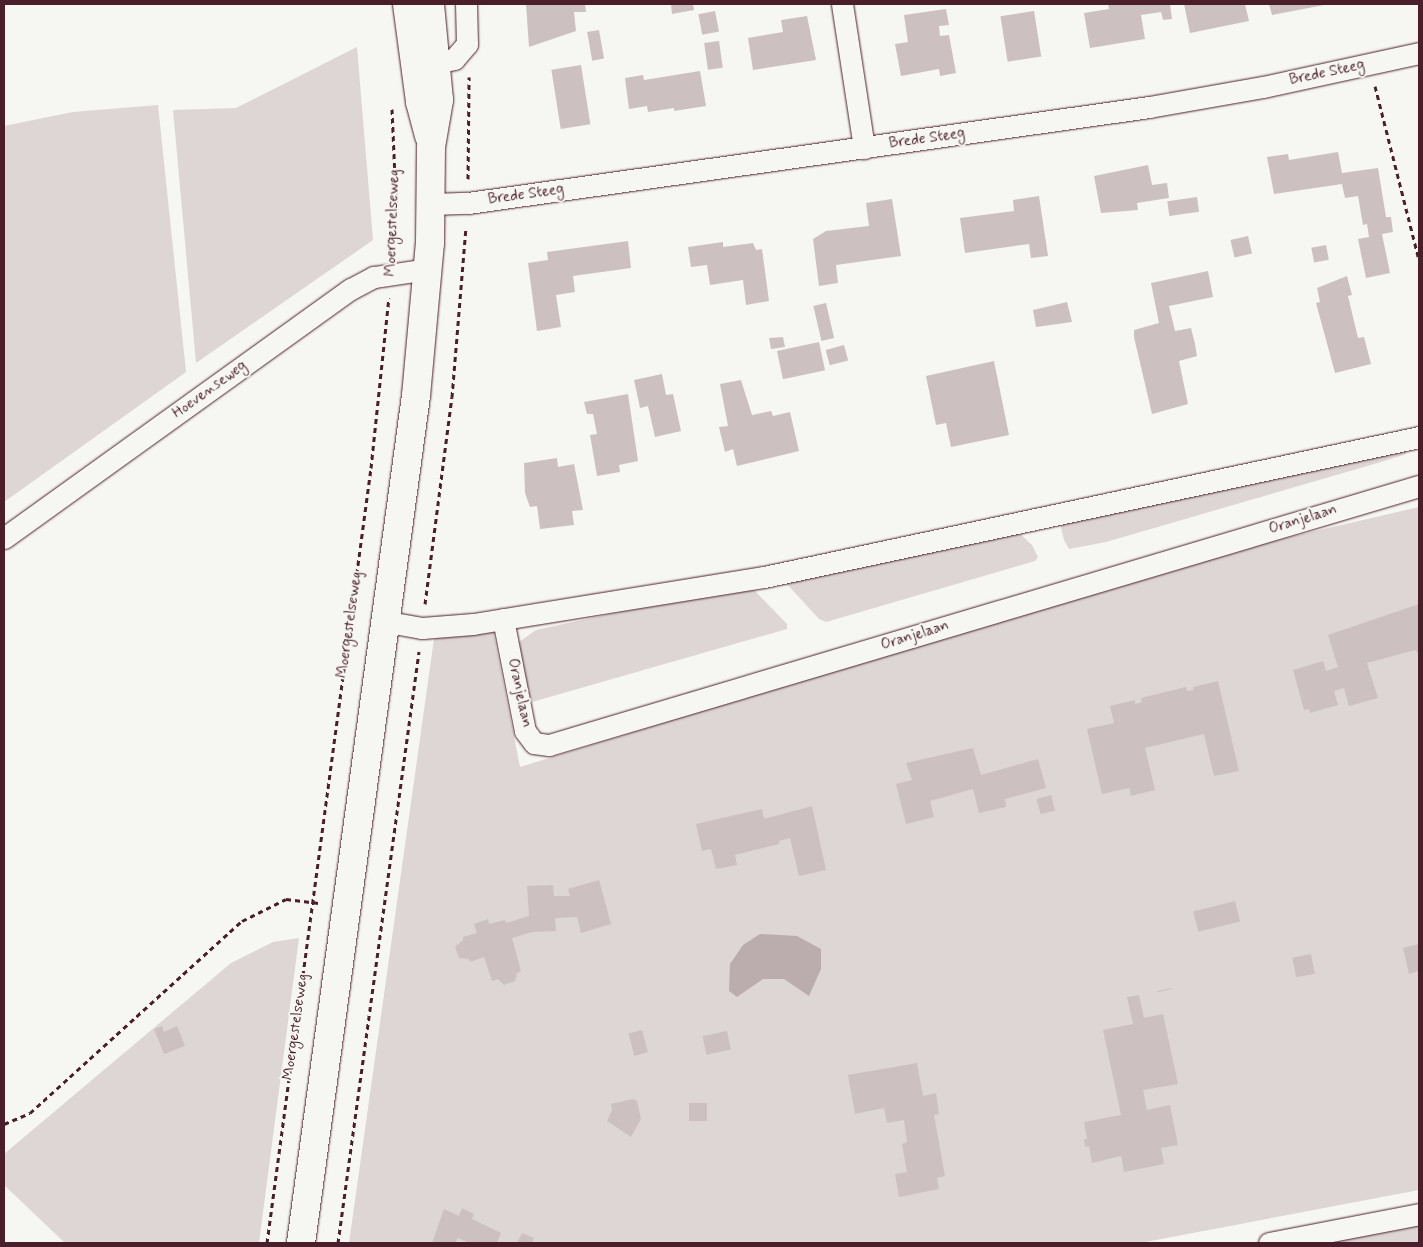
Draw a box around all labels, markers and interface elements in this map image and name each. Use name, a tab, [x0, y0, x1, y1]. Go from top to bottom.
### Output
street label: Brede Steeg	[1288, 56, 1366, 90]
street label: Brede Steeg	[888, 125, 966, 153]
street label: Moergestelseweg	[382, 169, 404, 277]
street label: Brede Steeg	[487, 181, 565, 209]
street label: Hoevenseweg	[169, 357, 251, 423]
street label: Oranjelaan	[1267, 501, 1339, 539]
street label: Moergestelseweg	[334, 571, 366, 679]
street label: Oranjelaan	[879, 617, 951, 655]
street label: Oranjelaan	[503, 657, 535, 729]
street label: Moergestelseweg	[280, 973, 312, 1081]

